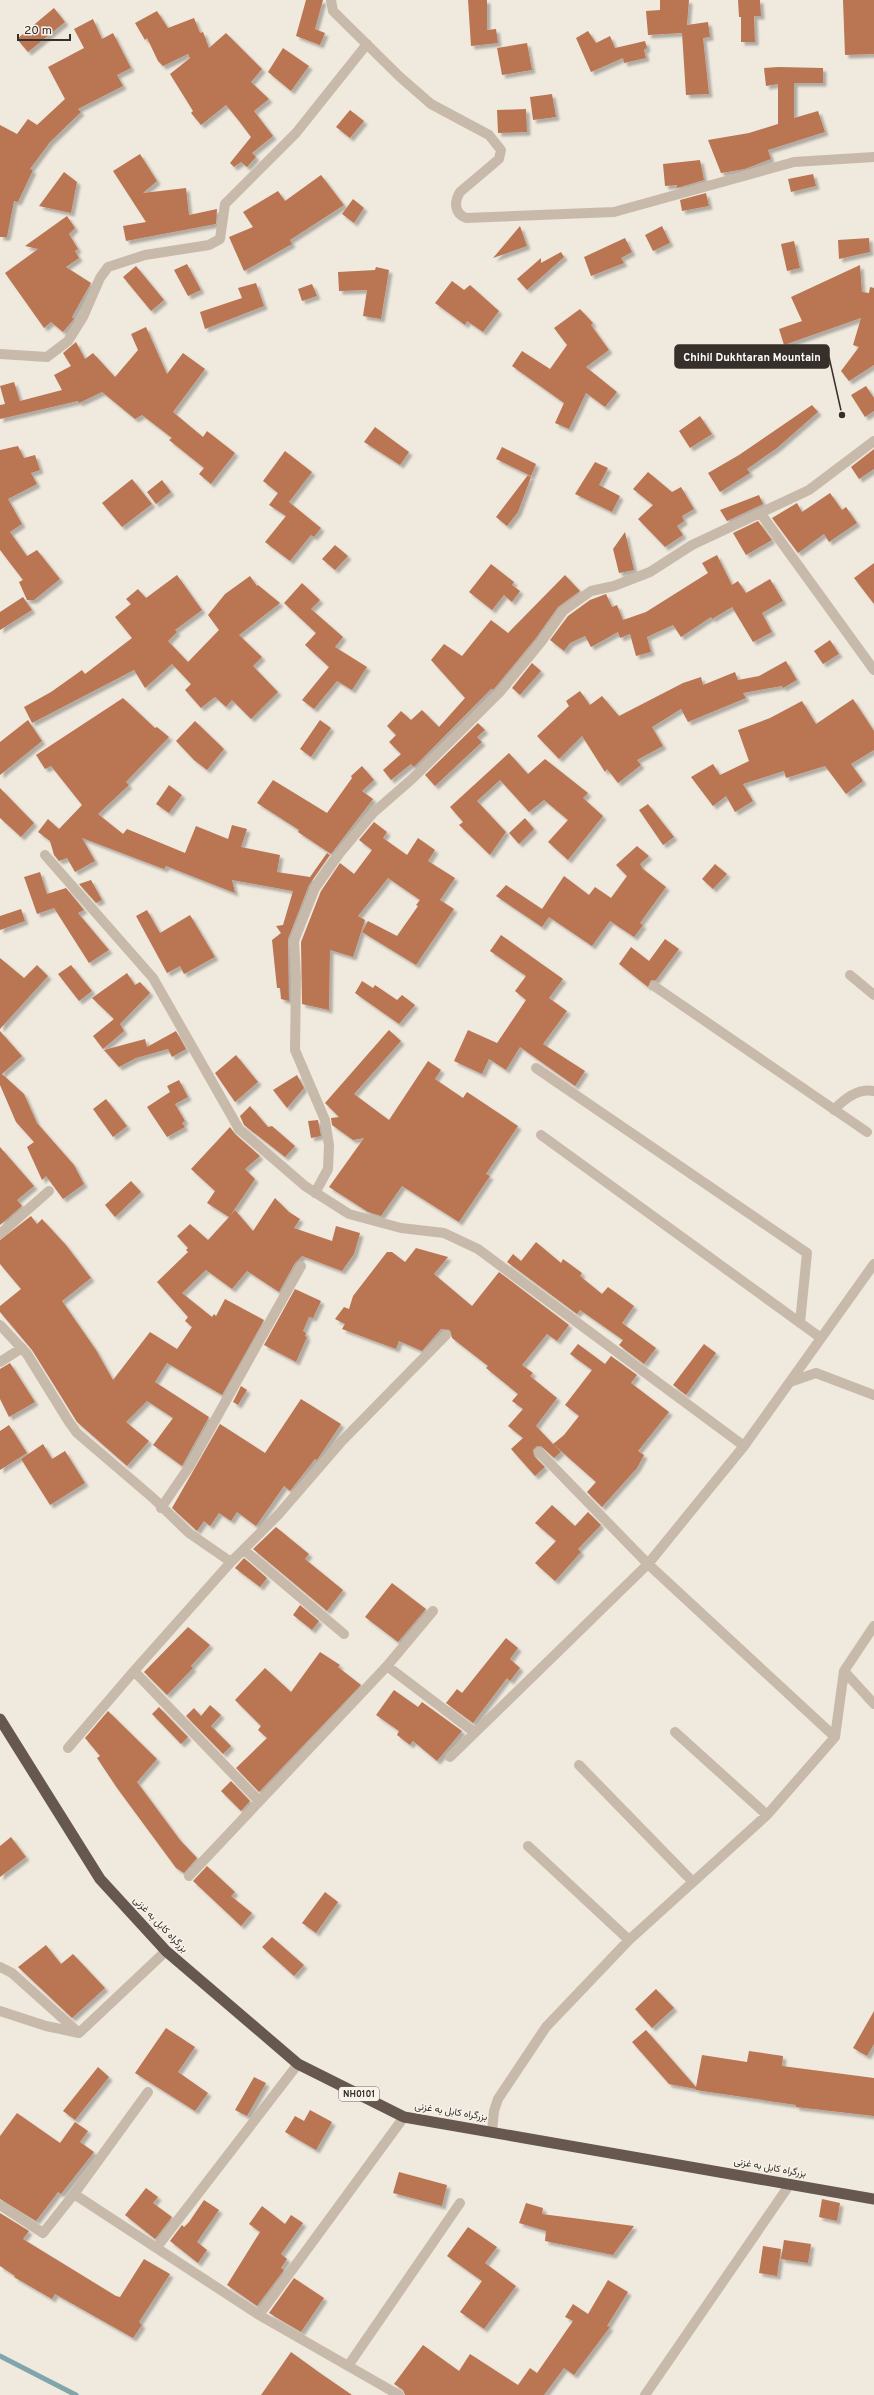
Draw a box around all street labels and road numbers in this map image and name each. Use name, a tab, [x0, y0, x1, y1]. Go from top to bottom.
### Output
street label: بزرگراه کابل به غزنی	[130, 1894, 190, 1956]
road number: NH0101	[339, 2087, 379, 2101]
street label: بزرگراه کابل به غزنی	[414, 2100, 488, 2124]
street label: بزرگراه کابل به غزنی	[733, 2155, 807, 2181]

